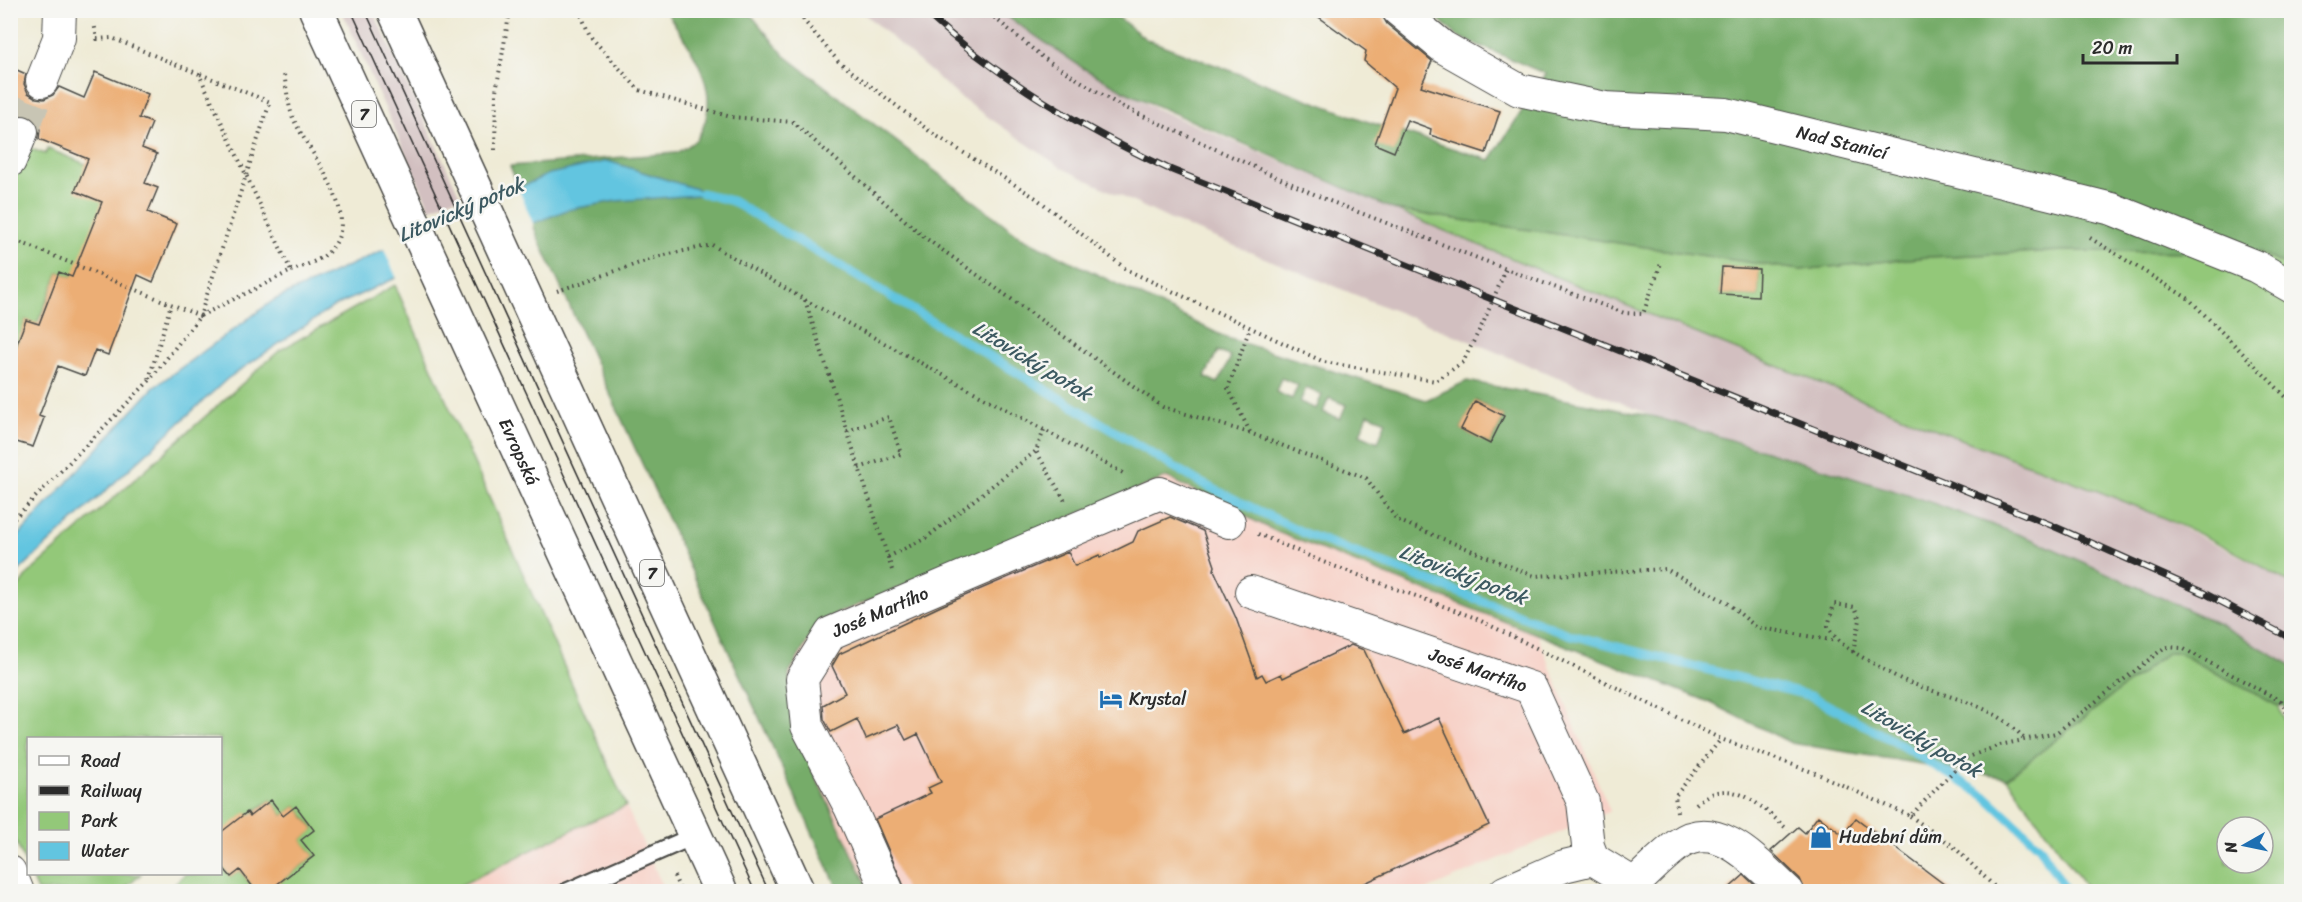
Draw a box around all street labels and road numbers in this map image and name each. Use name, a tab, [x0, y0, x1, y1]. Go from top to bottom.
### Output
road number: 7	[352, 101, 376, 127]
street label: Nad Stanicí	[1793, 116, 1893, 170]
street label: Evropská	[489, 413, 548, 491]
road number: 7	[640, 560, 664, 586]
street label: José Martího	[826, 577, 934, 647]
street label: José Martího	[1424, 638, 1532, 702]

